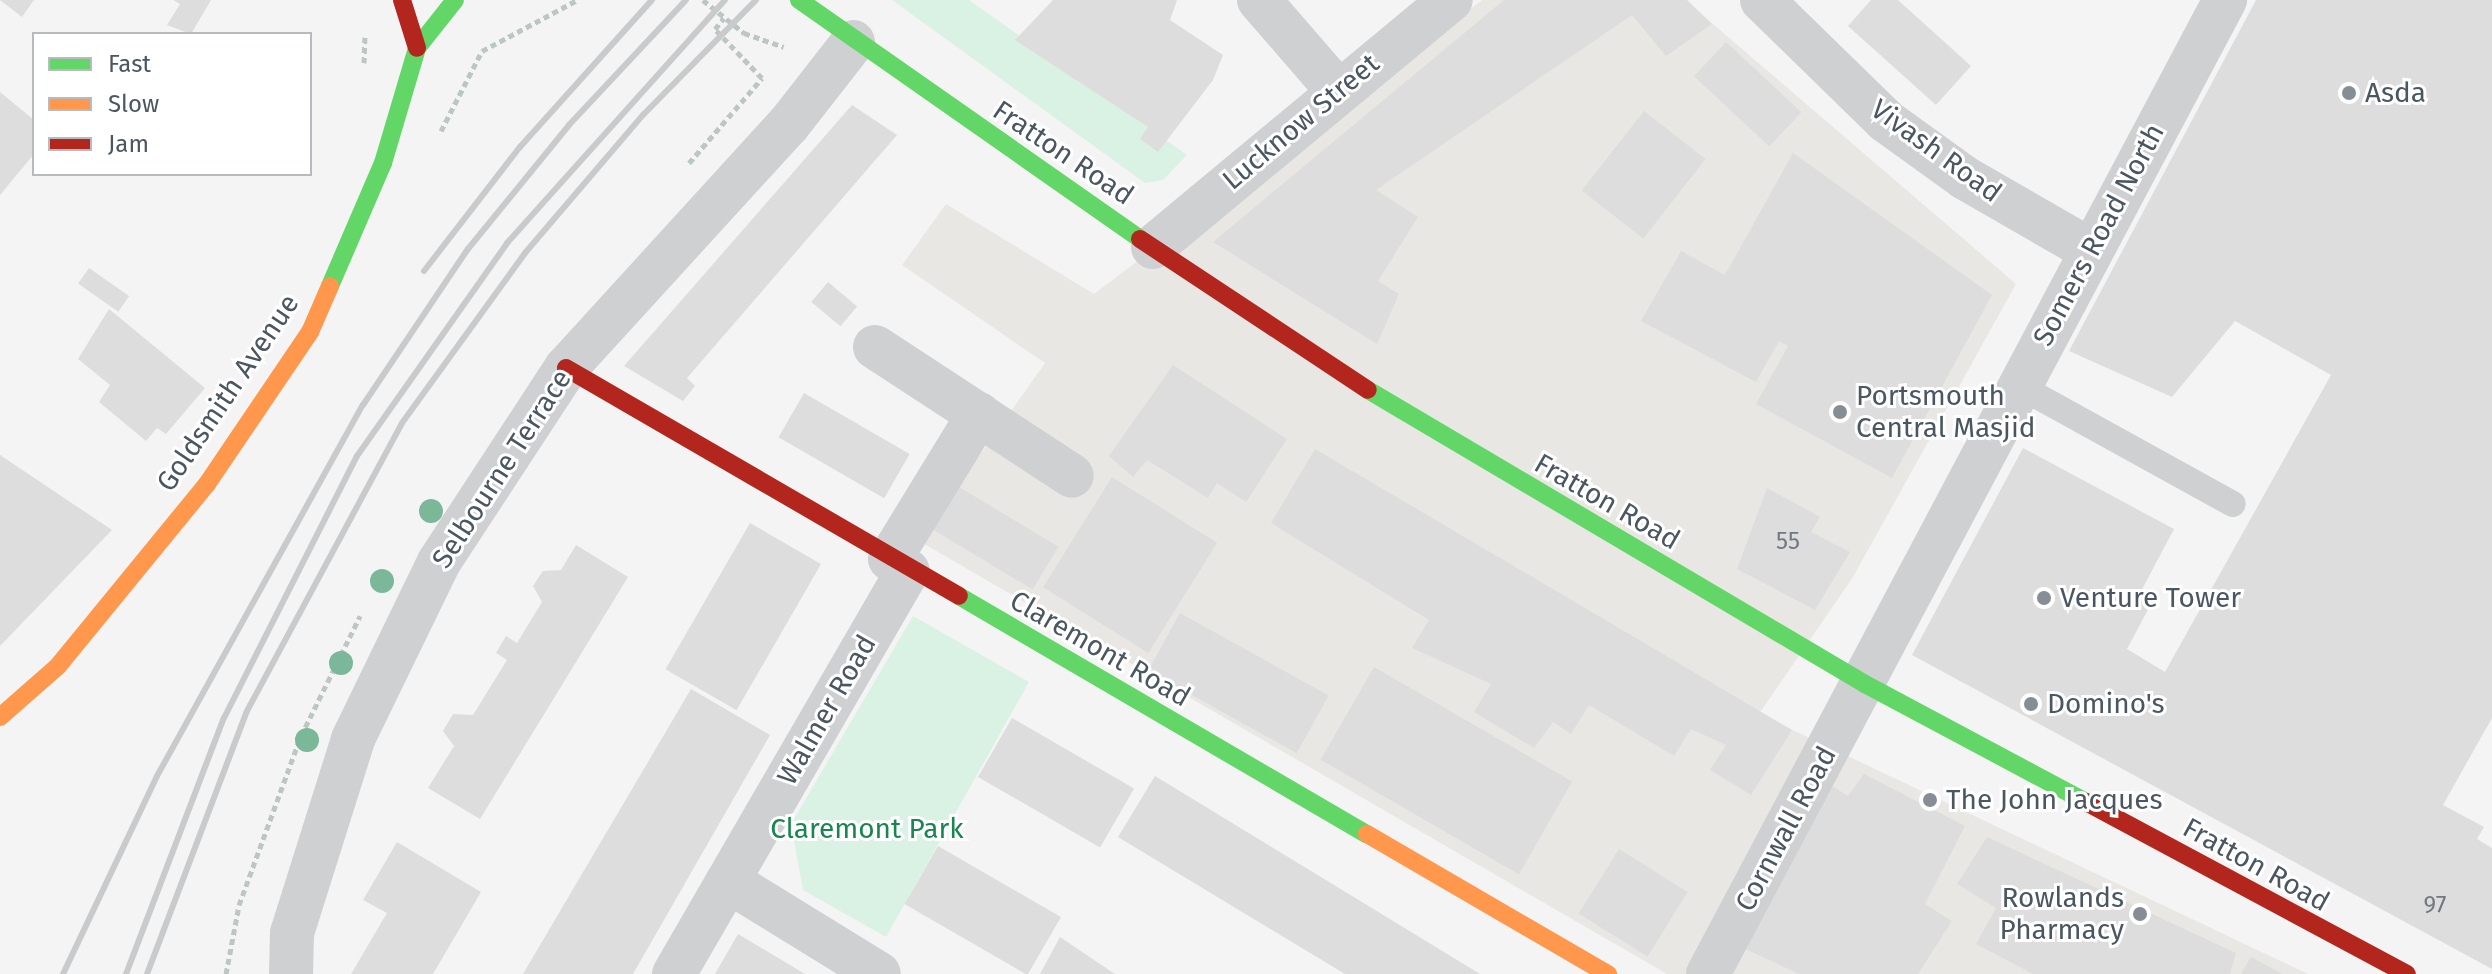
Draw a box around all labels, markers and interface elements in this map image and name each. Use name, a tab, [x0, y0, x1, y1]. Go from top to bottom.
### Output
legend	[32, 32, 312, 176]
street label: Lucknow Street	[1216, 47, 1386, 197]
text: Fast	[108, 50, 151, 78]
place label: Asda	[2365, 76, 2426, 110]
marker: Asda	[2340, 84, 2358, 102]
text: Slow	[108, 90, 159, 118]
street label: Vivash Road	[1864, 92, 2008, 210]
street label: Fratton Road	[986, 94, 1140, 212]
street label: Somers Road North	[2026, 118, 2172, 352]
text: Jam	[108, 130, 149, 158]
street label: Goldsmith Avenue	[150, 288, 306, 498]
street label: Selbourne Terrace	[425, 363, 579, 575]
place label: Portsmouth Central Masjid	[1856, 379, 2036, 445]
marker: Portsmouth Central Masjid	[1831, 403, 1849, 421]
street label: Fratton Road	[1528, 447, 1686, 557]
house number: 55	[1776, 528, 1800, 556]
place label: Venture Tower	[2060, 581, 2241, 615]
street label: Claremont Road	[1004, 584, 1196, 714]
marker: Venture Tower	[2035, 589, 2053, 607]
street label: Walmer Road	[771, 629, 883, 791]
place label: Domino's	[2047, 687, 2165, 721]
marker: Domino's	[2022, 695, 2040, 713]
street label: Cornwall Road	[1728, 741, 1844, 917]
place label: The John Jacques	[1946, 783, 2163, 817]
marker: The John Jacques	[1921, 791, 1939, 809]
street label: Fratton Road	[2177, 811, 2335, 919]
park label: Claremont Park	[770, 812, 964, 846]
place label: Rowlands Pharmacy	[1999, 881, 2124, 947]
house number: 97	[2424, 892, 2446, 920]
marker: Rowlands Pharmacy	[2131, 905, 2149, 923]

